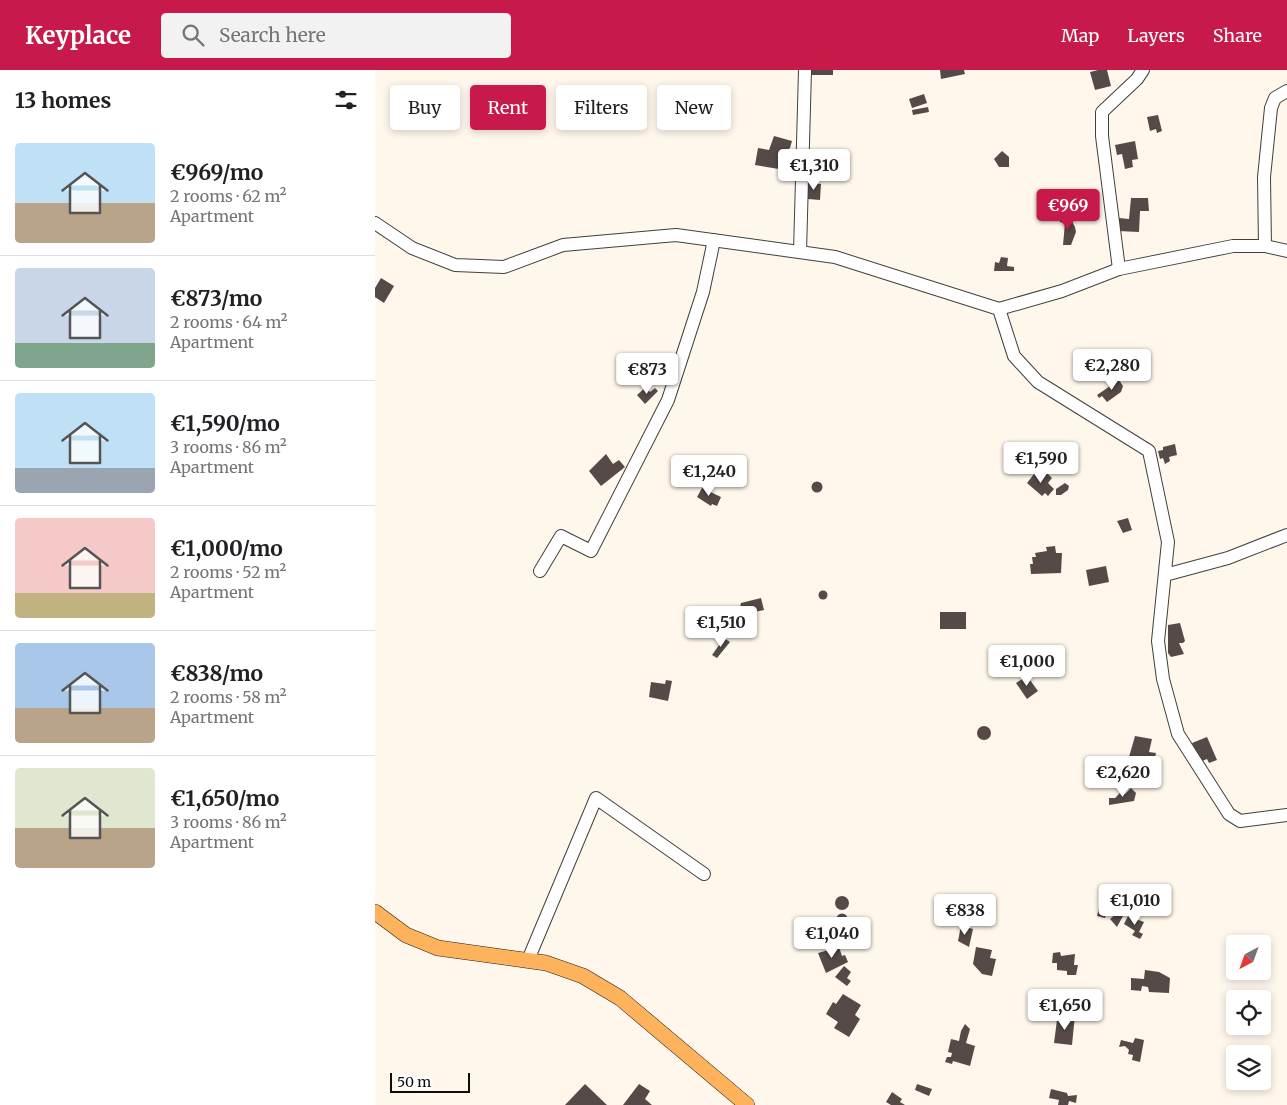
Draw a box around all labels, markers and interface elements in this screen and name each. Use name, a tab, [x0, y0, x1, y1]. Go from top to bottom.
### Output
search box	[161, 13, 511, 58]
text: Keyplace	[25, 20, 131, 51]
icon: search	[179, 21, 207, 49]
text: Search here	[219, 23, 326, 47]
text: Map	[1061, 24, 1099, 47]
text: Layers	[1127, 24, 1185, 47]
text: Share	[1213, 24, 1262, 47]
chip: Buy	[390, 85, 460, 130]
chip: Rent	[470, 85, 546, 130]
chip: Filters	[556, 85, 647, 130]
chip: New	[657, 85, 731, 130]
icon: filters	[332, 86, 360, 114]
text: 13 homes	[15, 87, 111, 114]
pin: €1,310	[773, 148, 855, 191]
text: €1,310	[789, 155, 839, 175]
text: €969/mo	[170, 159, 263, 186]
icon: home	[55, 163, 115, 223]
text: 2 rooms · 62 m²	[170, 186, 287, 206]
pin: €969	[1038, 189, 1098, 231]
text: €969	[1048, 195, 1088, 215]
text: Apartment	[170, 206, 254, 226]
text: €873/mo	[170, 285, 262, 312]
icon: home	[55, 288, 115, 348]
text: 2 rooms · 64 m²	[170, 312, 288, 332]
text: Apartment	[170, 332, 254, 352]
pin: €2,280	[1071, 348, 1153, 391]
pin: €873	[617, 352, 677, 395]
text: €2,280	[1084, 355, 1140, 375]
text: €873	[627, 359, 667, 379]
text: €1,590/mo	[170, 410, 280, 437]
icon: home	[55, 413, 115, 473]
text: 3 rooms · 86 m²	[170, 437, 287, 457]
pin: €1,590	[1000, 442, 1082, 484]
text: €1,590	[1014, 448, 1068, 468]
pin: €1,240	[668, 454, 750, 497]
text: Apartment	[170, 457, 254, 477]
text: €1,240	[682, 461, 736, 481]
text: €1,000/mo	[170, 535, 283, 562]
icon: home	[55, 538, 115, 598]
text: 2 rooms · 52 m²	[170, 562, 286, 582]
text: Apartment	[170, 582, 254, 602]
pin: €1,510	[680, 606, 762, 648]
text: €1,510	[696, 612, 746, 632]
pin: €1,000	[986, 644, 1068, 687]
text: €1,000	[999, 651, 1055, 671]
text: €838/mo	[170, 660, 263, 687]
icon: home	[55, 663, 115, 723]
text: 2 rooms · 58 m²	[170, 687, 287, 707]
text: Apartment	[170, 707, 254, 727]
pin: €2,620	[1082, 756, 1164, 798]
text: €2,620	[1096, 762, 1150, 782]
text: €1,650/mo	[170, 785, 279, 812]
icon: home	[55, 788, 115, 848]
text: 3 rooms · 86 m²	[170, 812, 287, 832]
text: Apartment	[170, 832, 254, 852]
pin: €1,010	[1094, 884, 1176, 926]
text: €1,010	[1110, 890, 1160, 910]
pin: €838	[935, 894, 995, 936]
text: €838	[945, 900, 985, 920]
pin: €1,040	[791, 916, 873, 959]
text: €1,040	[805, 923, 859, 943]
north arrow	[1226, 935, 1271, 980]
map controls	[1226, 935, 1271, 1090]
pin: €1,650	[1024, 988, 1106, 1031]
button: locate	[1226, 990, 1271, 1035]
text: €1,650	[1039, 995, 1091, 1015]
button: layers	[1226, 1045, 1271, 1090]
scale bar	[390, 1070, 470, 1093]
text: 50 m	[397, 1073, 431, 1091]

